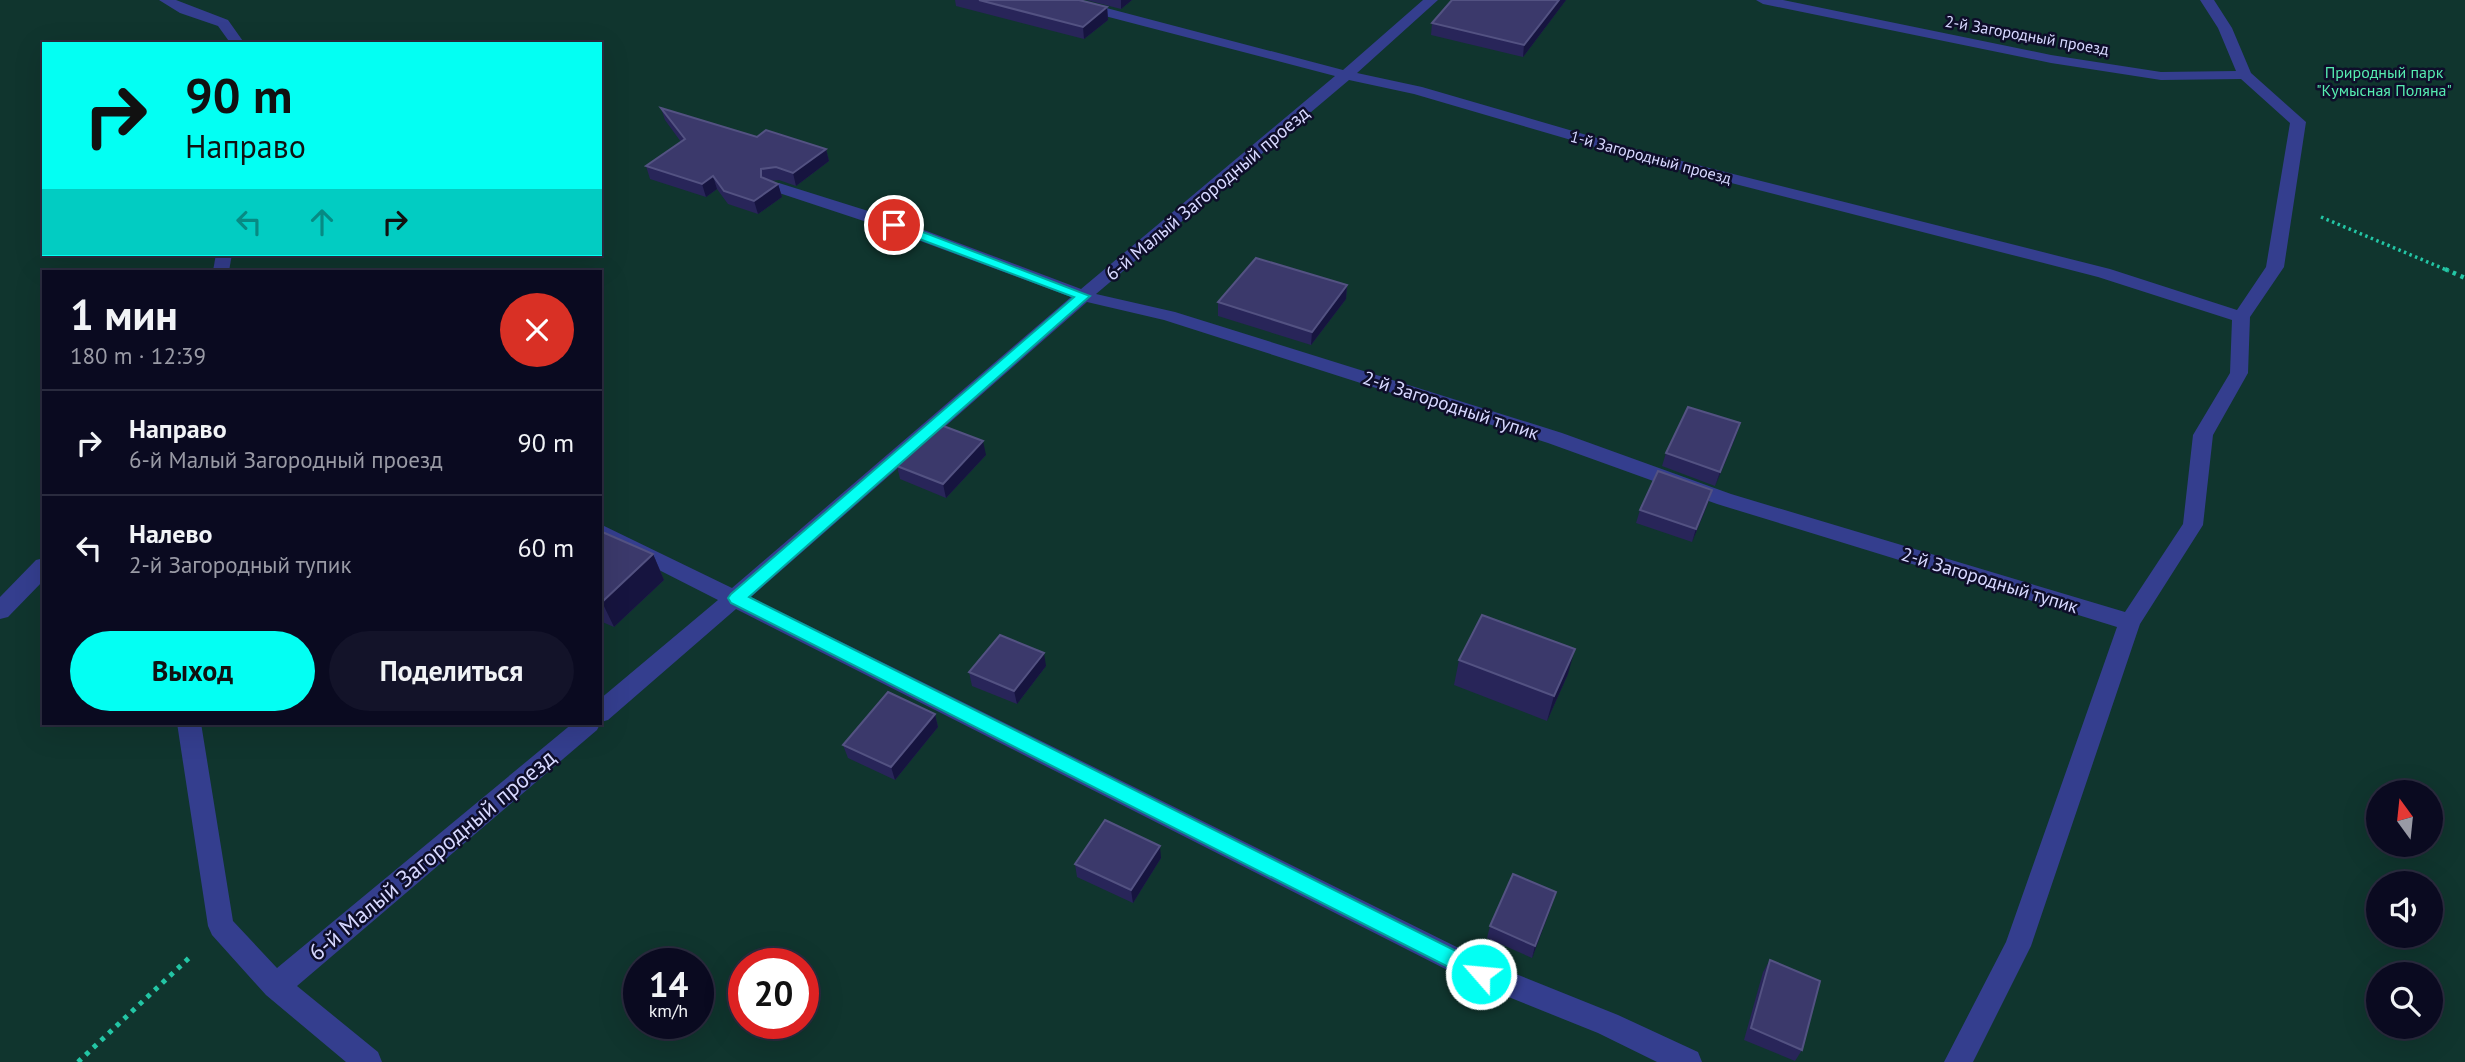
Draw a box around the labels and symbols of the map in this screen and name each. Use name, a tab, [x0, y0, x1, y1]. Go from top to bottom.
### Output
street label: 2-й Загородный проезд	[1944, 11, 2111, 59]
park label: Природный парк "Кумысная Поляна"	[2316, 62, 2452, 100]
street label: 6-й Малый Загородный проезд	[1100, 101, 1314, 285]
street label: 1-й Загородный проезд	[1568, 126, 1734, 188]
pin	[864, 195, 924, 255]
street label: 2-й Загородный тупик	[1360, 365, 1542, 445]
street label: 2-й Загородный тупик	[1899, 542, 2081, 618]
street label: 6-й Малый Загородный проезд	[302, 743, 561, 967]
north arrow	[2366, 780, 2443, 858]
position arrow	[1444, 937, 1518, 1011]
speed limit sign: 20	[728, 948, 819, 1039]

